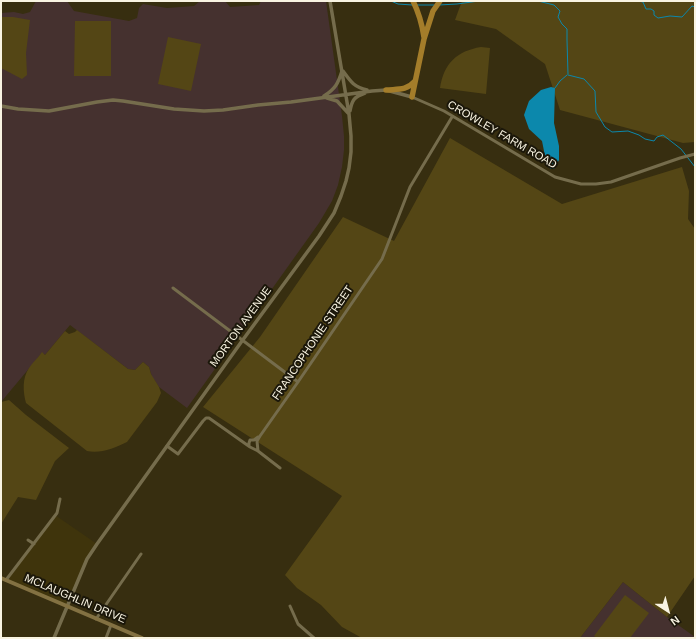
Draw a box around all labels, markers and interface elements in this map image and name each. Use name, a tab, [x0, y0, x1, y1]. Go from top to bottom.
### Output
street label: CROWLEY FARM ROAD	[445, 98, 559, 172]
street label: FRANCOPHONIE STREET	[270, 283, 356, 403]
street label: MORTON AVENUE	[207, 284, 275, 370]
street label: MCLAUGHLIN DRIVE	[22, 572, 128, 626]
north arrow	[648, 591, 688, 631]
text: N	[668, 614, 682, 628]

